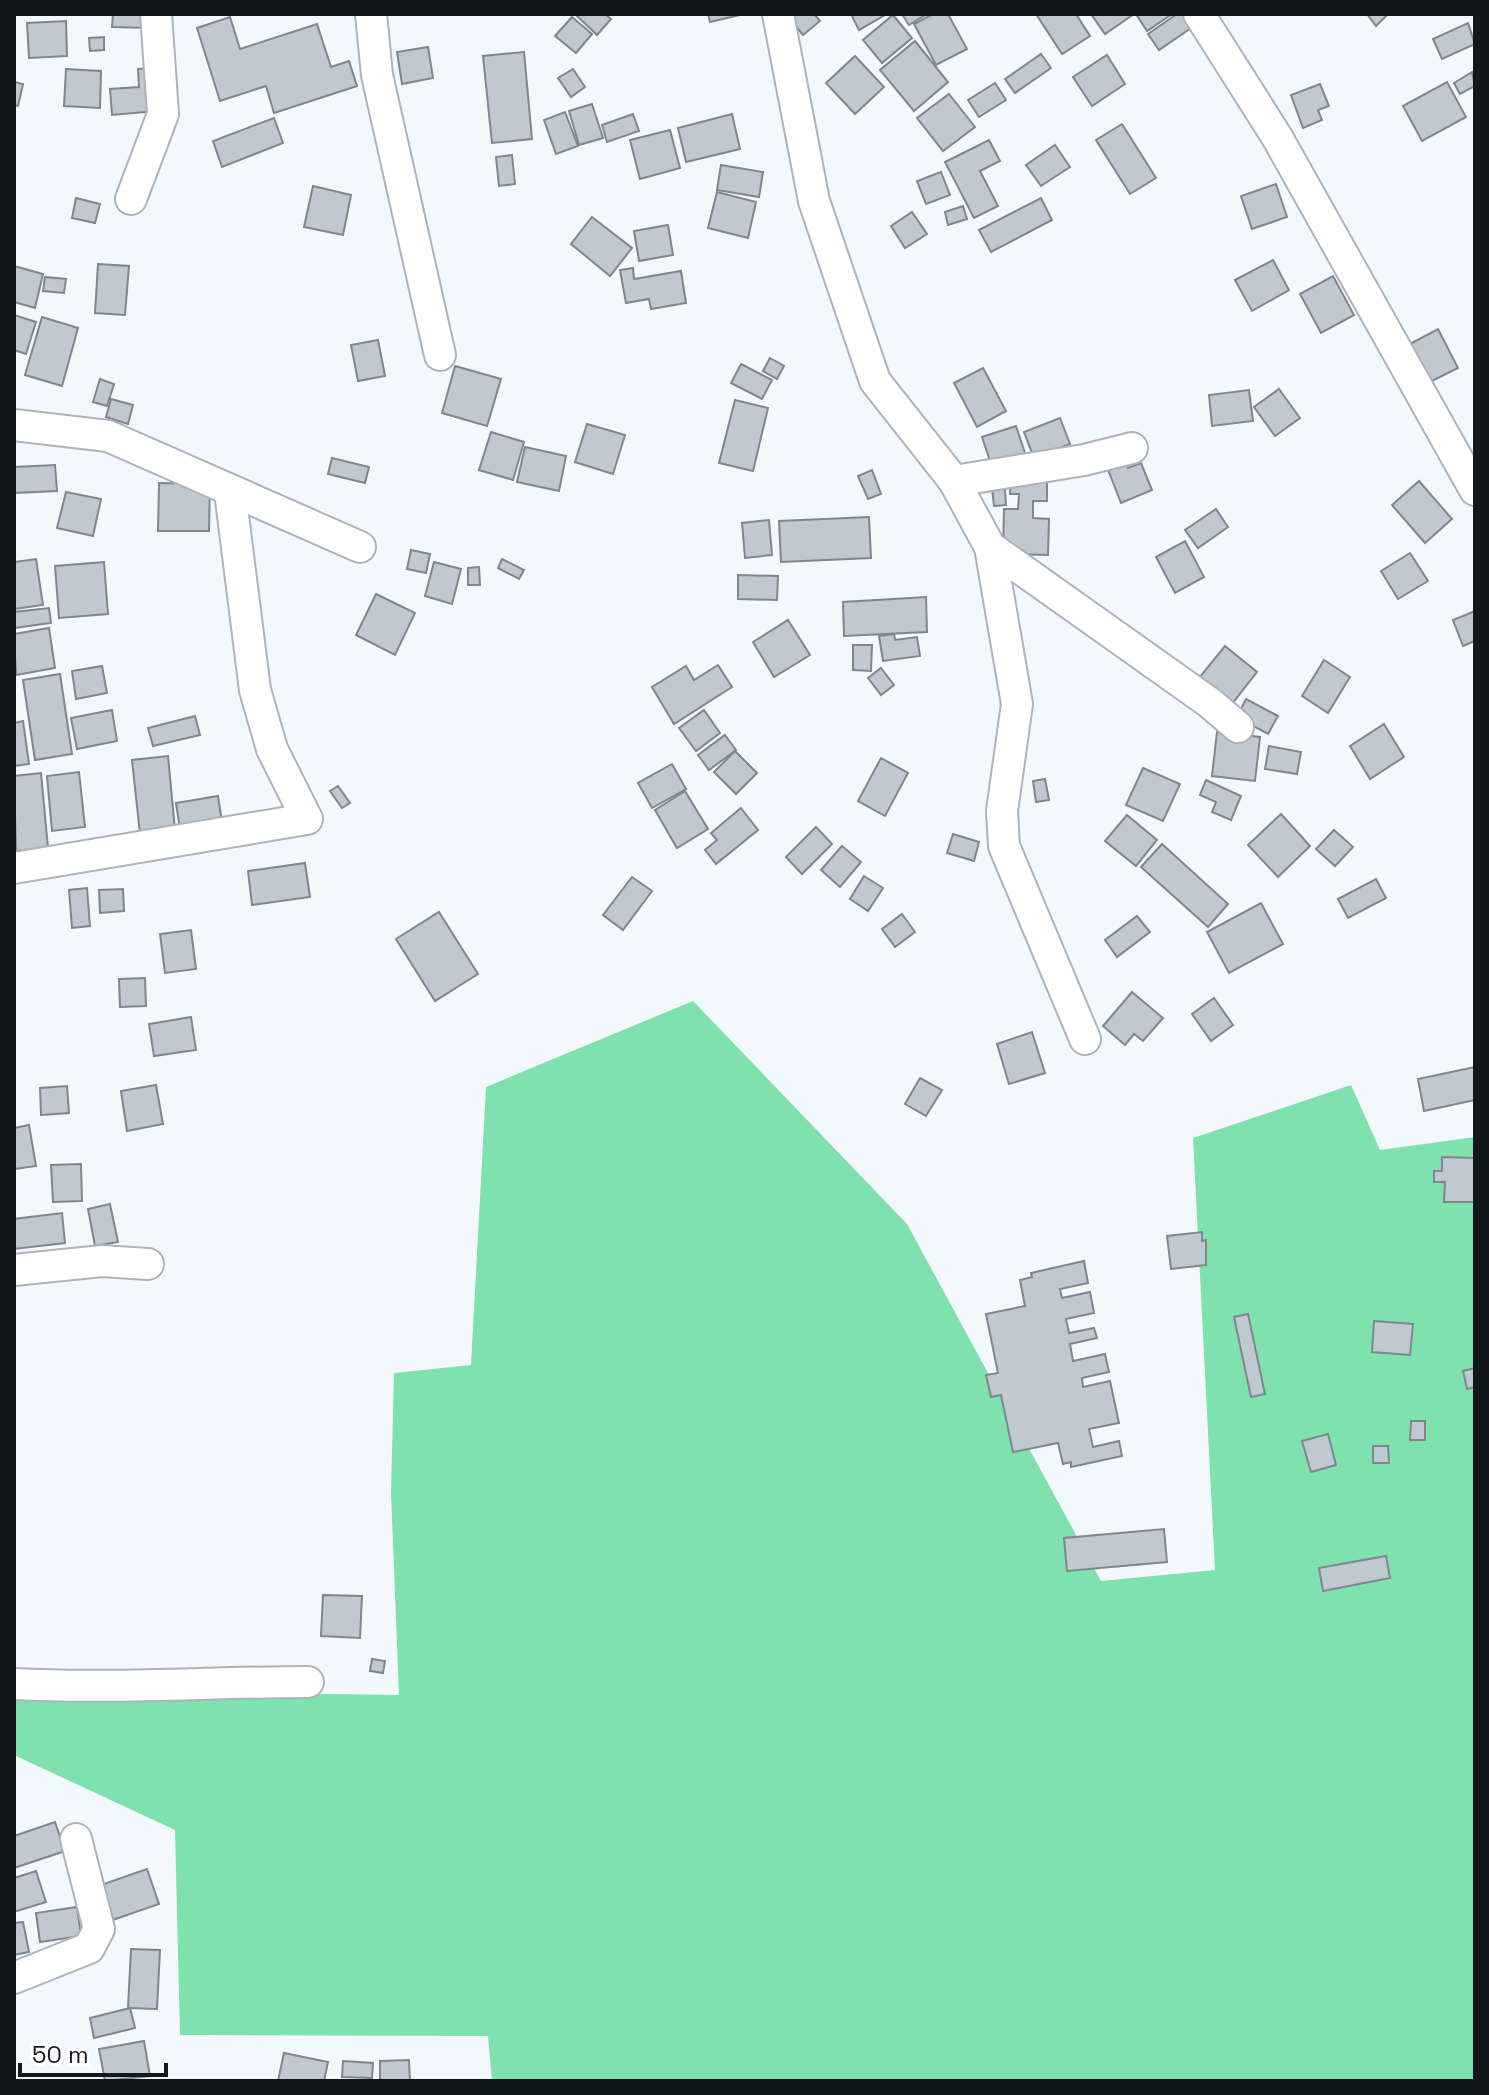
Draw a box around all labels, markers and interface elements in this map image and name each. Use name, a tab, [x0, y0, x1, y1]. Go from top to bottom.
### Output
scale bar	[20, 2027, 166, 2077]
text: 50 m	[32, 2039, 89, 2070]

